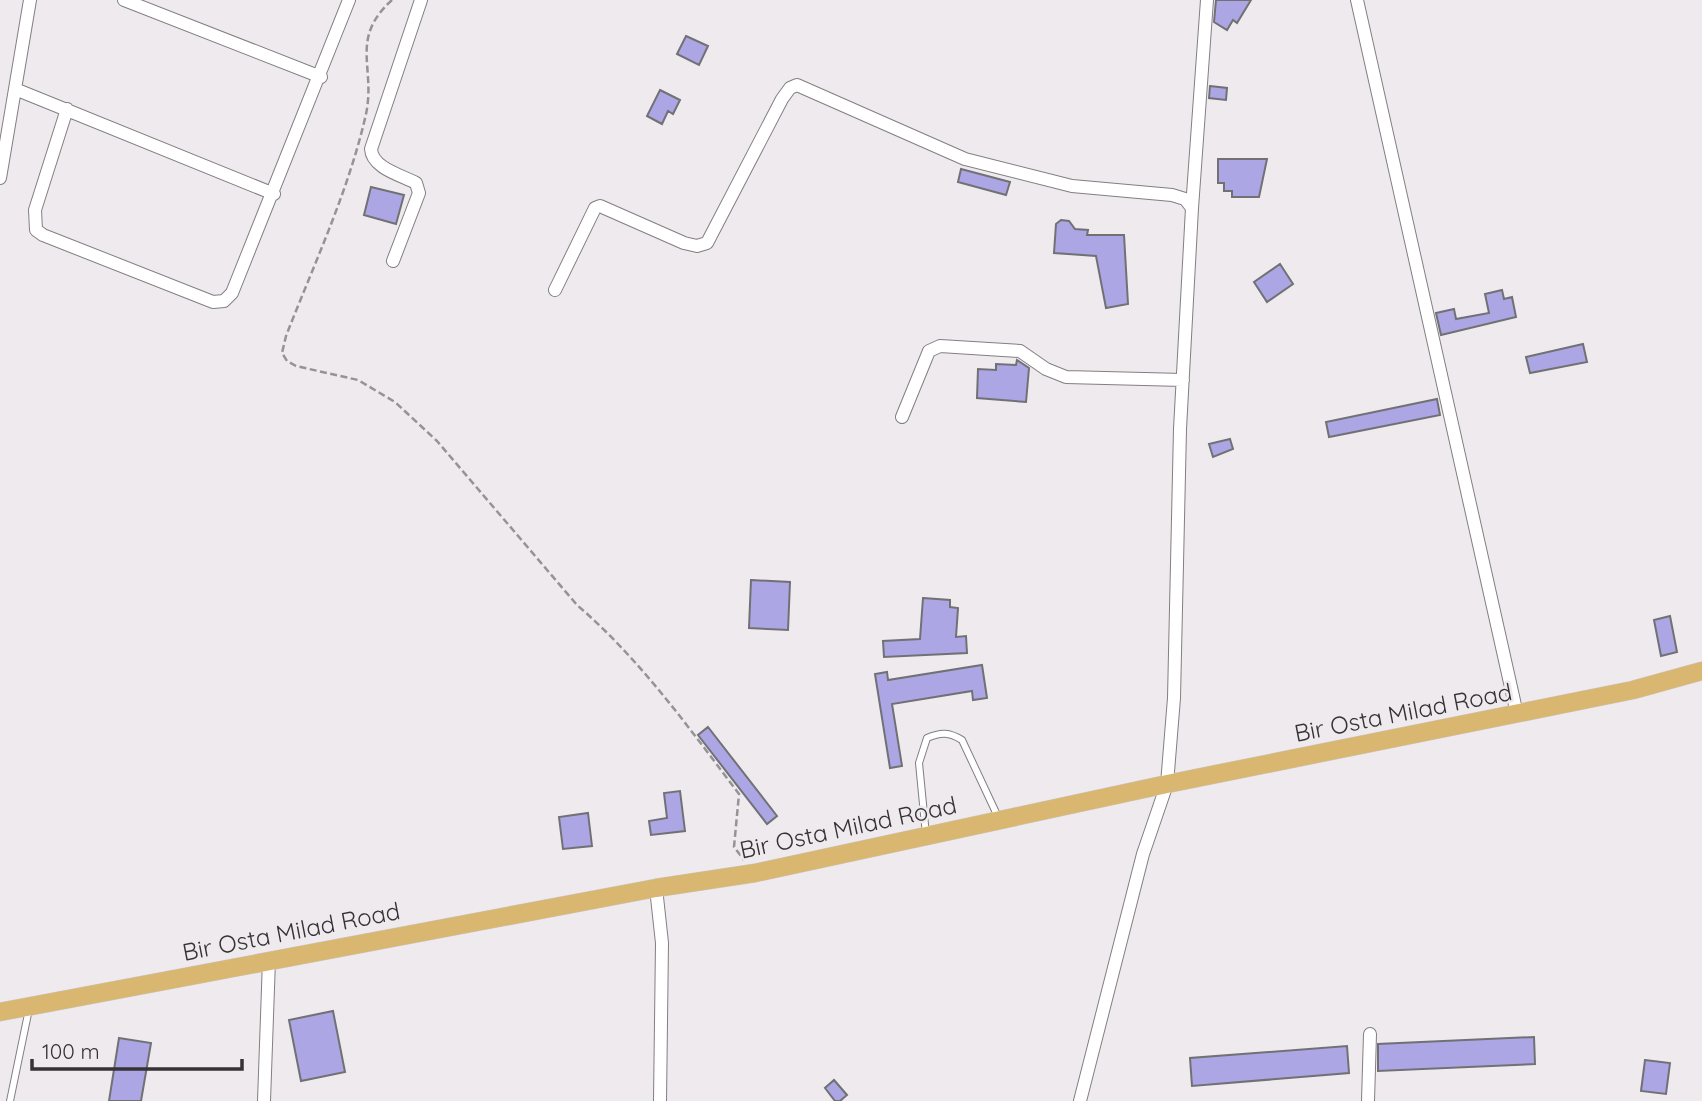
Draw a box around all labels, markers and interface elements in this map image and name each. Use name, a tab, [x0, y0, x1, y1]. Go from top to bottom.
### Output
street label: Bir Osta Milad Road	[1292, 676, 1514, 748]
street label: Bir Osta Milad Road	[737, 789, 959, 865]
street label: Bir Osta Milad Road	[180, 895, 402, 967]
scale bar	[32, 1028, 242, 1072]
text: 100 m	[42, 1038, 100, 1064]

